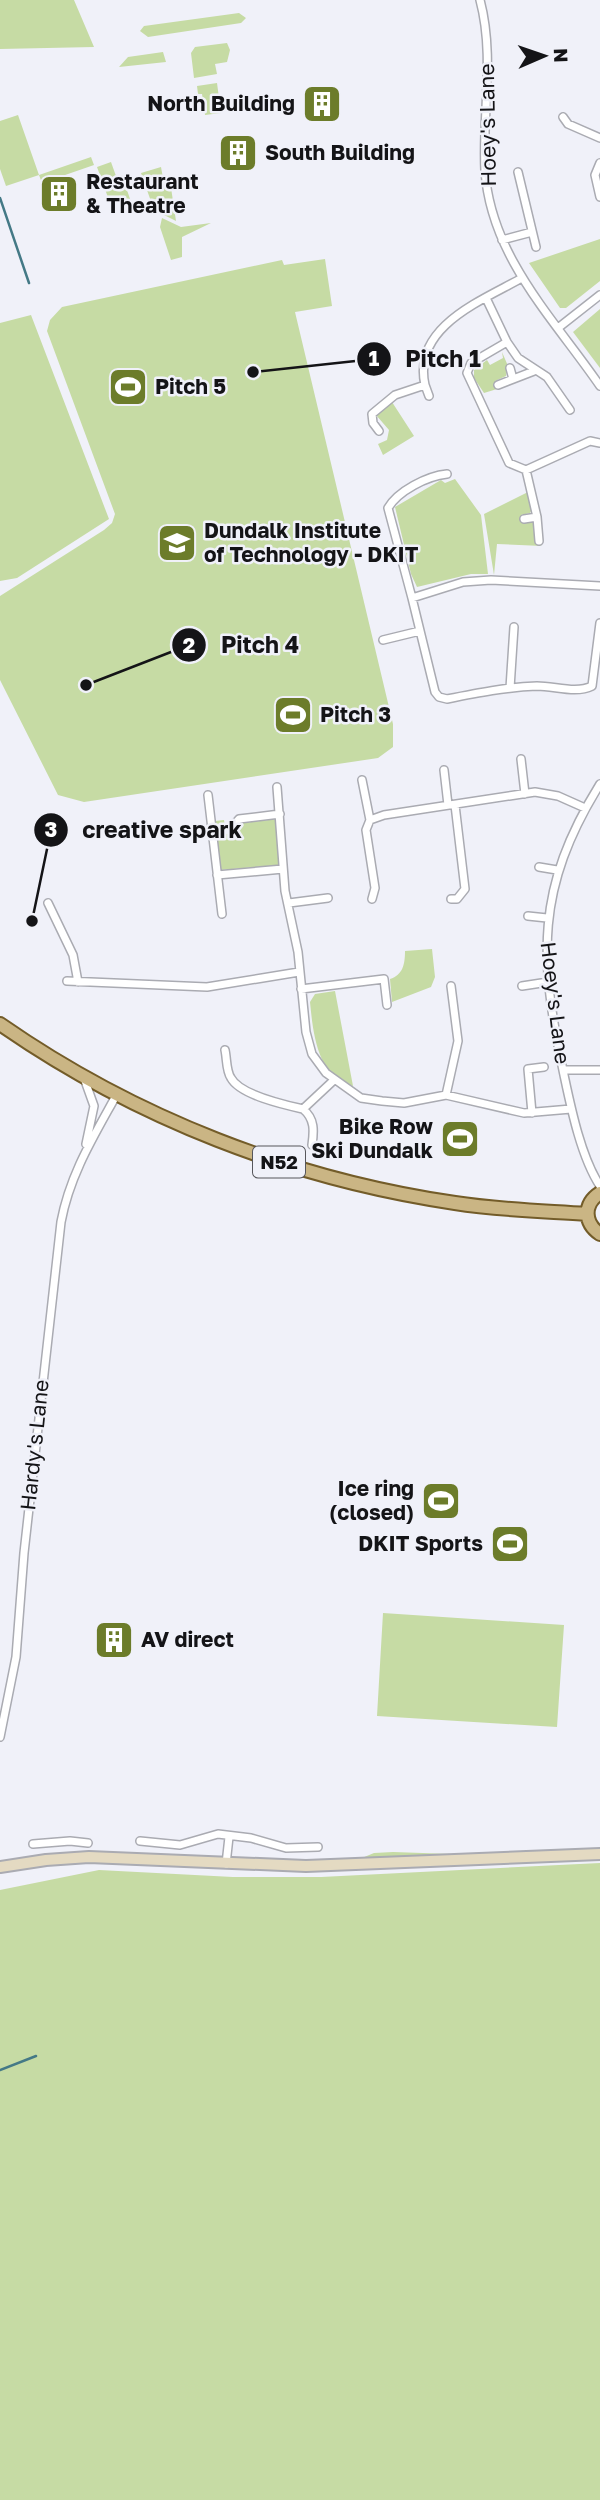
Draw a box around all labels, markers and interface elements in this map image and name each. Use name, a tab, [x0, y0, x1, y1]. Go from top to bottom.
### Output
north arrow	[509, 21, 579, 91]
text: N	[550, 48, 573, 63]
street label: Hoey's Lane	[473, 63, 501, 187]
building icon: North Building	[301, 83, 343, 125]
place label: North Building	[147, 90, 295, 116]
building icon: South Building	[217, 132, 259, 174]
place label: South Building	[265, 139, 415, 165]
place label: Restaurant & Theatre	[86, 168, 199, 218]
building icon: Restaurant & Theatre	[38, 173, 80, 215]
callout: Pitch 1	[356, 337, 495, 381]
text: Pitch 1	[405, 344, 481, 372]
text: 1	[369, 345, 380, 371]
sports icon: Pitch 5	[107, 366, 149, 408]
place label: Pitch 5	[155, 373, 226, 399]
place label: Dundalk Institute of Technology - DKIT	[204, 517, 419, 567]
school or university icon: Dundalk Institute of Technology - DKIT	[156, 522, 198, 564]
callout: Pitch 4	[172, 623, 313, 667]
text: Pitch 4	[221, 630, 299, 658]
text: 2	[183, 632, 196, 658]
sports icon: Pitch 3	[272, 694, 314, 736]
place label: Pitch 3	[320, 701, 391, 727]
callout: creative spark	[33, 808, 256, 852]
text: creative spark	[82, 815, 242, 843]
text: 3	[45, 816, 57, 842]
street label: Hoey's Lane	[536, 940, 576, 1066]
place label: Bike Row Ski Dundalk	[311, 1113, 434, 1163]
sports icon: Bike Row Ski Dundalk	[439, 1118, 481, 1160]
road number: N52	[253, 1146, 305, 1178]
street label: Hardy's Lane	[14, 1378, 54, 1512]
place label: Ice ring (closed)	[329, 1475, 414, 1525]
sports icon: Ice ring (closed)	[420, 1480, 462, 1522]
sports icon: DKIT Sports	[489, 1523, 531, 1565]
place label: DKIT Sports	[358, 1530, 483, 1556]
building icon: AV direct	[93, 1619, 135, 1661]
place label: AV direct	[141, 1626, 234, 1652]

